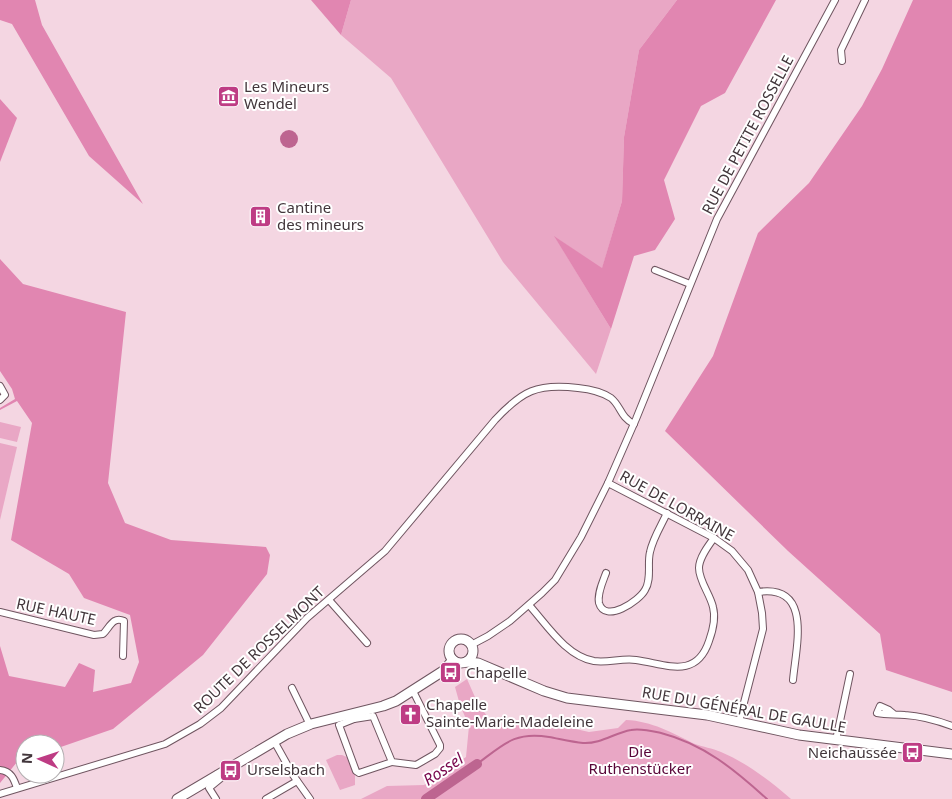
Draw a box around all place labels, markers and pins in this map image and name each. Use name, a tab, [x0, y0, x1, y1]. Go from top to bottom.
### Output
place label: Les Mineurs Wendel	[244, 76, 329, 113]
museum icon: Les Mineurs Wendel	[216, 84, 240, 108]
place label: Cantine des mineurs	[277, 197, 364, 234]
building icon: Cantine des mineurs	[249, 205, 273, 229]
bus stop icon: Chapelle	[438, 661, 462, 685]
place label: Chapelle	[466, 662, 527, 682]
place label: Chapelle Sainte-Marie-Madeleine	[426, 694, 594, 731]
church icon: Chapelle Sainte-Marie-Madeleine	[398, 702, 422, 726]
bus stop icon: Neichaussée	[901, 741, 925, 765]
place label: Neichaussée	[808, 742, 897, 762]
bus stop icon: Urselsbach	[219, 758, 243, 782]
place label: Urselsbach	[247, 759, 325, 779]

